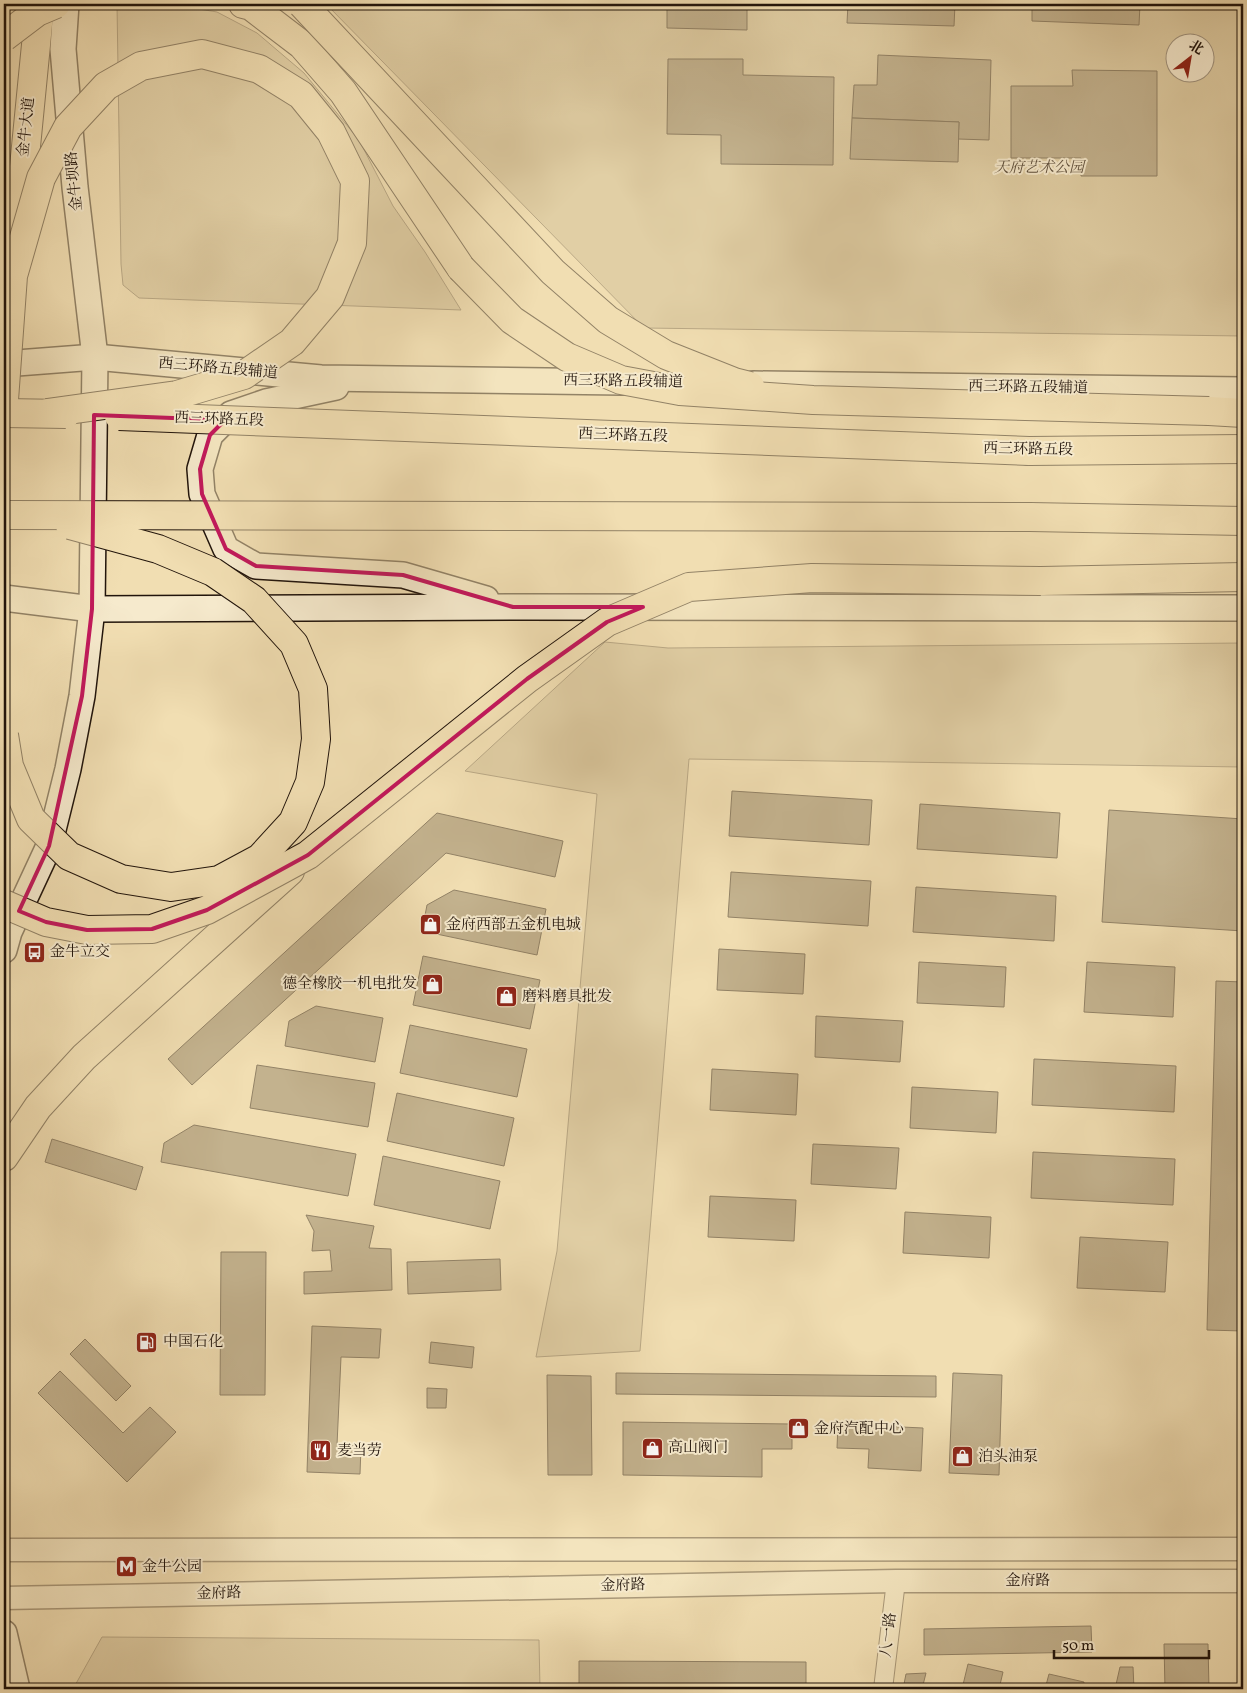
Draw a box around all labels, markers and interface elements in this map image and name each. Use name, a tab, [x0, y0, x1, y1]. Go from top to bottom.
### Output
north arrow	[1164, 32, 1214, 82]
text: 北	[1185, 36, 1207, 60]
street label: 金牛大道	[13, 96, 41, 158]
street label: 金牛坝路	[61, 150, 89, 212]
park label: 天府艺术公园	[994, 158, 1086, 179]
street label: 西三环路五段辅道	[157, 353, 279, 385]
street label: 西三环路五段辅道	[563, 370, 683, 394]
street label: 西三环路五段辅道	[968, 376, 1088, 400]
street label: 西三环路五段	[174, 408, 264, 432]
street label: 西三环路五段	[578, 424, 668, 448]
street label: 西三环路五段	[983, 439, 1073, 461]
shop icon: 金府西部五金机电城	[418, 913, 442, 937]
place label: 金府西部五金机电城	[446, 915, 581, 936]
bus stop icon: 金牛立交	[22, 940, 46, 964]
place label: 金牛立交	[50, 942, 110, 963]
shop icon: 德全橡胶一机电批发	[421, 972, 445, 996]
place label: 德全橡胶一机电批发	[282, 974, 417, 995]
shop icon: 磨料磨具批发	[494, 985, 518, 1009]
place label: 磨料磨具批发	[522, 987, 612, 1008]
fuel station icon: 中国石化	[135, 1330, 159, 1354]
place label: 中国石化	[163, 1332, 223, 1353]
shop icon: 金府汽配中心	[786, 1417, 810, 1441]
place label: 金府汽配中心	[814, 1419, 904, 1440]
shop icon: 高山阀门	[640, 1436, 664, 1460]
place label: 高山阀门	[668, 1438, 728, 1459]
restaurant icon: 麦当劳	[309, 1439, 333, 1463]
place label: 麦当劳	[337, 1441, 382, 1462]
shop icon: 泊头油泵	[950, 1445, 974, 1469]
place label: 泊头油泵	[978, 1447, 1038, 1468]
metro station icon: 金牛公园	[114, 1555, 138, 1579]
place label: 金牛公园	[142, 1557, 202, 1578]
street label: 金府路	[1005, 1571, 1051, 1592]
street label: 金府路	[600, 1575, 646, 1597]
street label: 金府路	[196, 1583, 242, 1605]
street label: 八一路	[876, 1611, 902, 1659]
scale bar	[1054, 1628, 1210, 1660]
text: 50 m	[1062, 1636, 1094, 1657]

